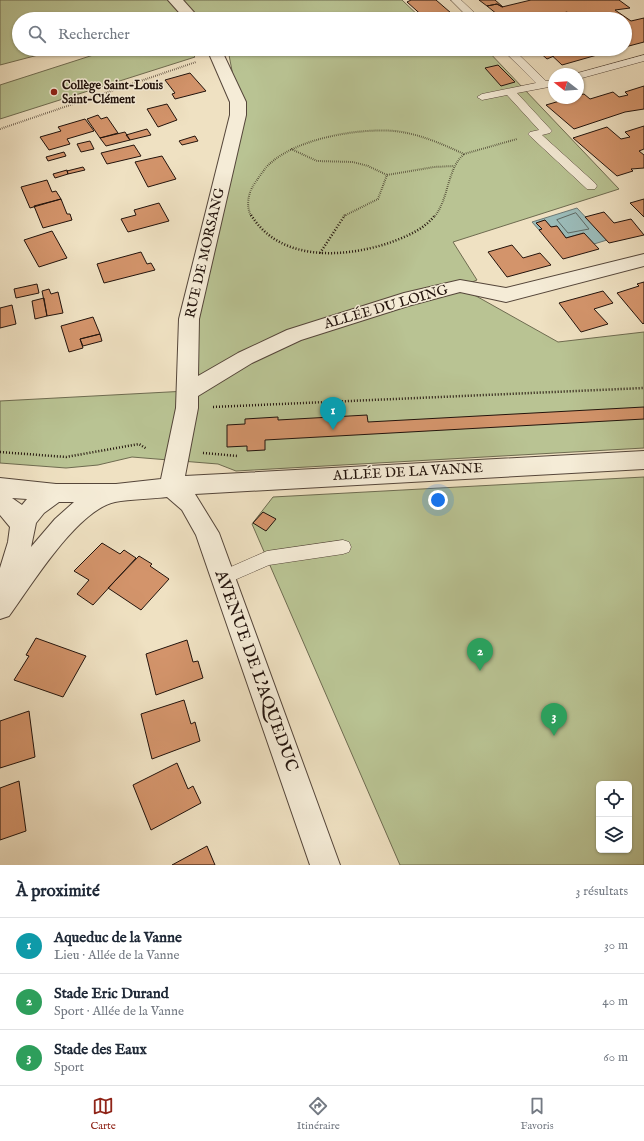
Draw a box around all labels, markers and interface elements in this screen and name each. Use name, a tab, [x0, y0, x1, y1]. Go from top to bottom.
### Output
search box	[12, 12, 632, 56]
icon: search	[26, 23, 48, 45]
text: Rechercher	[58, 25, 130, 44]
north arrow	[548, 68, 584, 104]
place label: Collège Saint-Louis Saint-Clément	[62, 78, 164, 107]
marker: Collège Saint-Louis Saint-Clément	[49, 87, 59, 97]
street label: RUE DE MORSANG	[181, 185, 229, 320]
street label: ALLÉE DU LOING	[321, 279, 451, 334]
pin: 1	[320, 397, 346, 430]
street label: ALLÉE DE LA VANNE	[332, 458, 484, 485]
your location	[428, 490, 448, 510]
street label: AVENUE DE L'AQUEDUC	[209, 566, 302, 775]
pin: 2	[467, 638, 493, 671]
pin: 3	[541, 703, 567, 736]
map controls	[596, 781, 632, 853]
button: locate	[596, 781, 632, 817]
button: layers	[596, 817, 632, 853]
text: À proximité	[16, 881, 100, 902]
text: 3 résultats	[576, 883, 628, 900]
text: Aqueduc de la Vanne	[54, 928, 182, 947]
text: 1	[27, 937, 31, 954]
text: 30 m	[604, 937, 628, 954]
text: Lieu · Allée de la Vanne	[54, 947, 179, 964]
text: Stade Eric Durand	[54, 984, 169, 1003]
text: 2	[26, 993, 32, 1010]
text: 40 m	[602, 993, 628, 1010]
text: Sport · Allée de la Vanne	[54, 1003, 184, 1020]
text: Stade des Eaux	[54, 1040, 147, 1059]
text: 3	[27, 1049, 31, 1066]
text: 60 m	[603, 1049, 628, 1066]
text: Sport	[54, 1059, 84, 1076]
tab: Carte	[90, 1095, 116, 1133]
tab: Itinéraire	[297, 1095, 340, 1133]
tab: Favoris	[521, 1095, 554, 1133]

